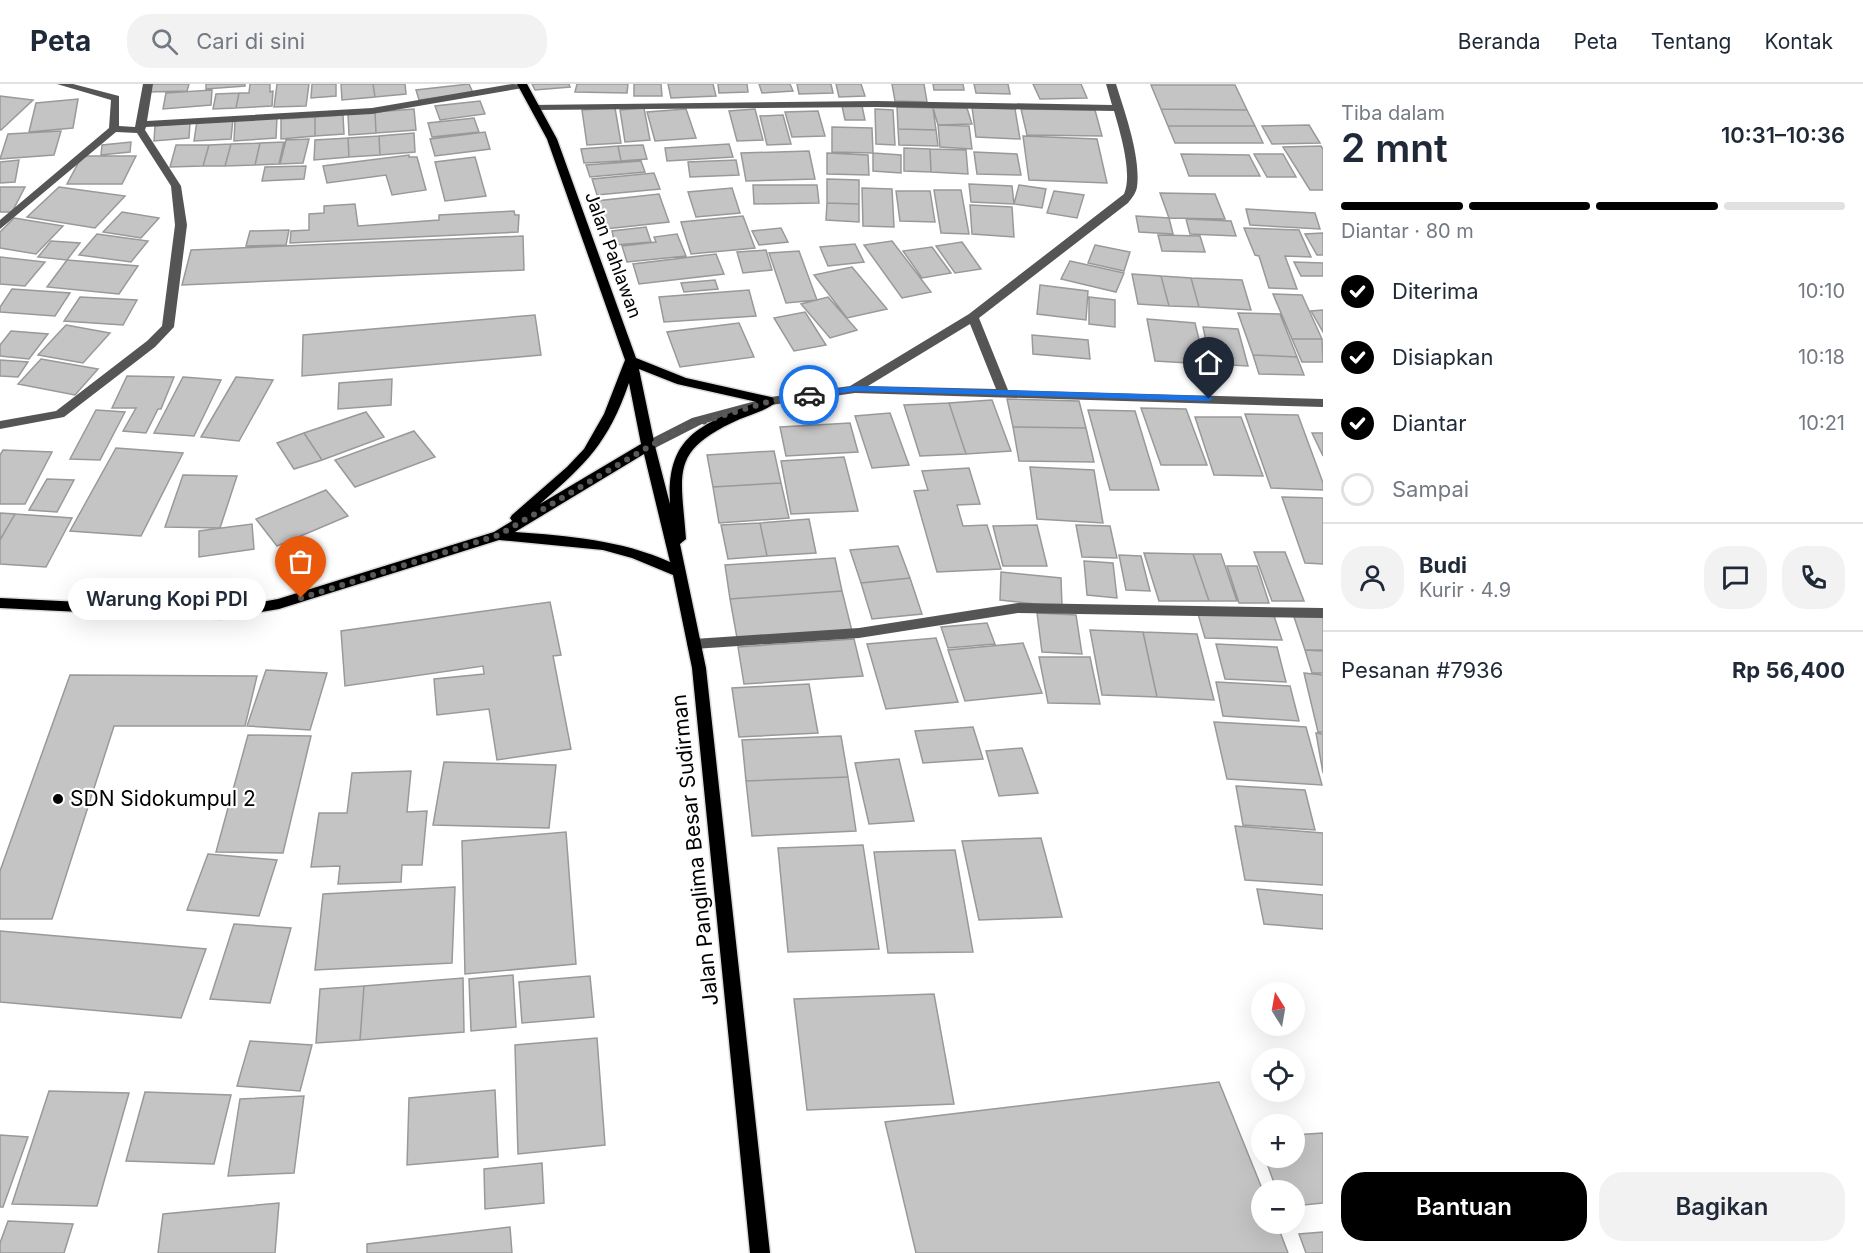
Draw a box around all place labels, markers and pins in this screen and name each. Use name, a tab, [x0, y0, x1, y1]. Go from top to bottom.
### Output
pin	[1183, 337, 1234, 399]
pin	[275, 536, 326, 598]
callout: Warung Kopi PDI	[67, 577, 265, 619]
place label: SDN Sidokumpul 2	[70, 786, 256, 811]
marker: SDN Sidokumpul 2	[51, 792, 65, 806]

